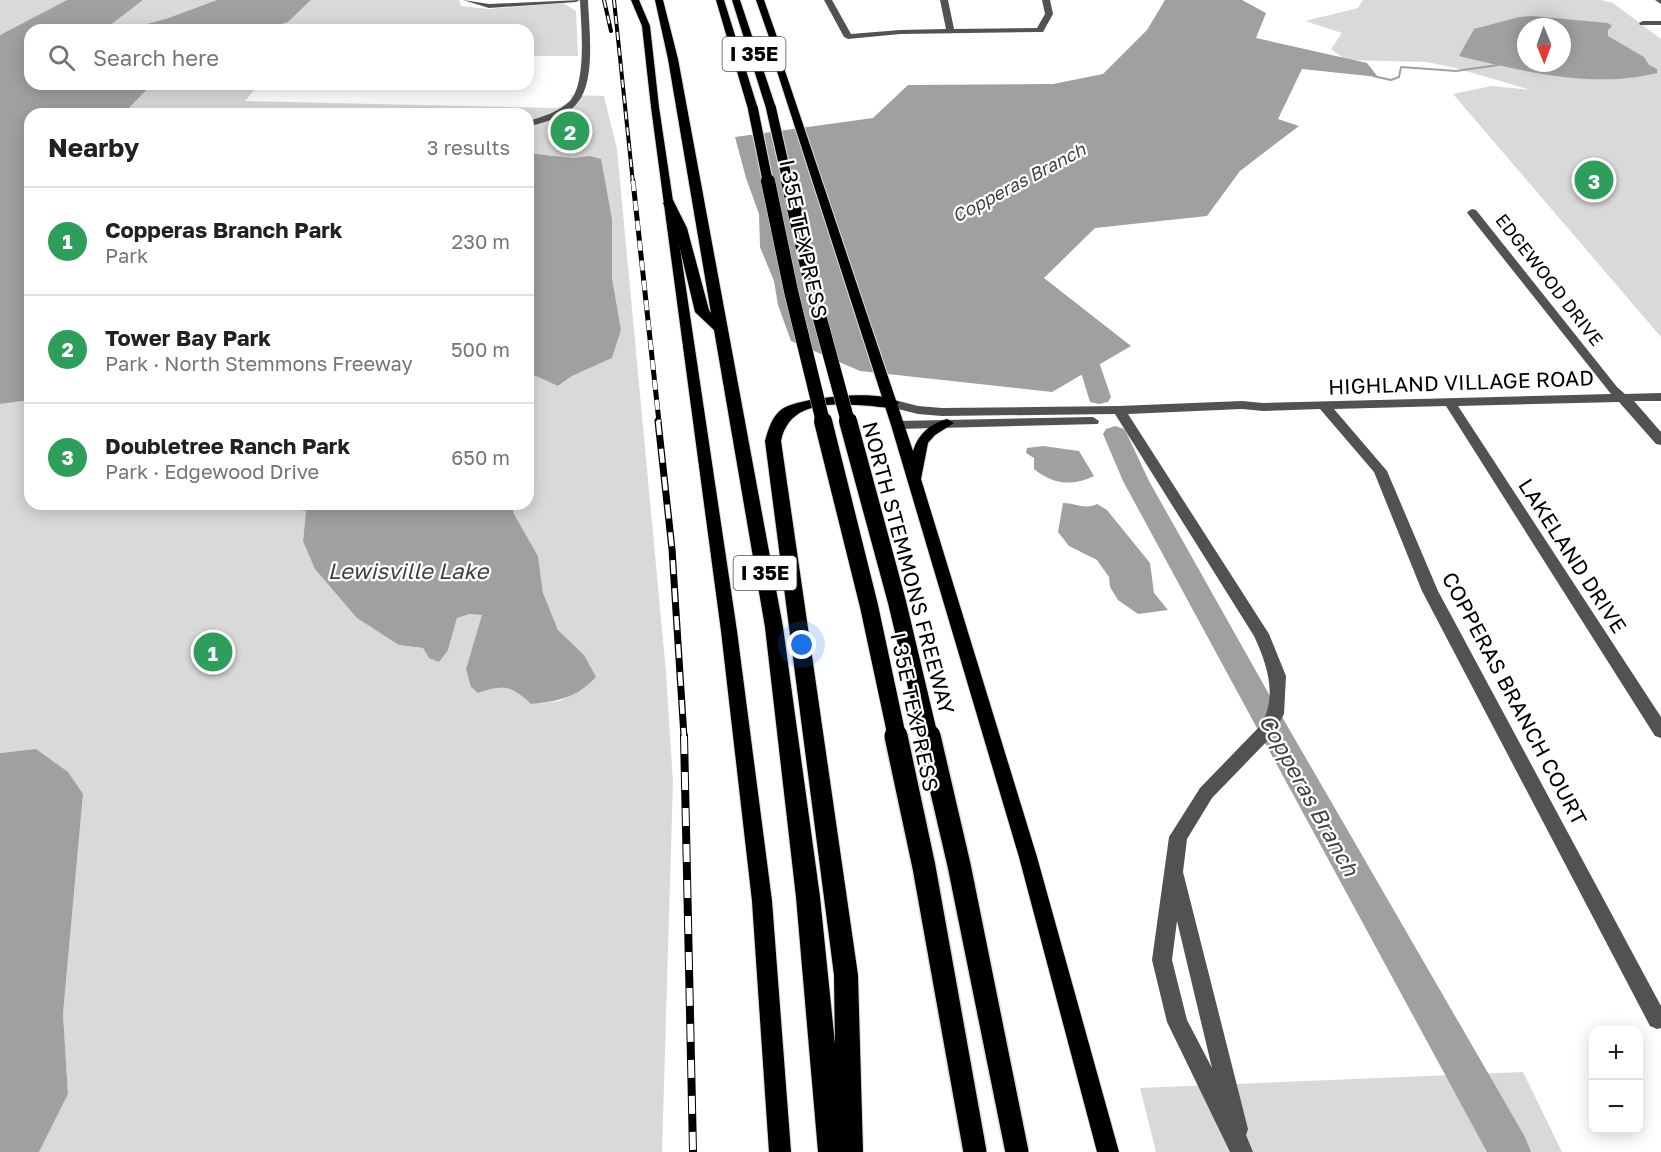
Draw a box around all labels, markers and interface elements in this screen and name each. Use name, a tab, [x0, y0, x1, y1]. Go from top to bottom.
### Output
north arrow	[1517, 18, 1571, 72]
search box	[24, 24, 534, 90]
road number: I 35E	[722, 37, 786, 71]
icon: search	[45, 41, 78, 74]
text: Search here	[93, 44, 219, 71]
pin: 2	[550, 108, 590, 154]
text: Nearby	[48, 132, 139, 163]
text: 3 results	[427, 135, 510, 159]
water label: Copperas Branch	[948, 137, 1090, 227]
street label: I 35E TEXPRESS	[774, 157, 834, 321]
pin: 3	[1574, 158, 1614, 202]
street label: EDGEWOOD DRIVE	[1491, 209, 1608, 350]
text: Copperas Branch Park	[105, 216, 343, 243]
text: 1	[62, 229, 73, 253]
text: 230 m	[452, 229, 510, 253]
text: Park	[105, 243, 148, 267]
text: Tower Bay Park	[105, 324, 271, 351]
text: 2	[61, 337, 74, 361]
text: 500 m	[451, 337, 510, 361]
text: Park · North Stemmons Freeway	[105, 351, 413, 375]
street label: HIGHLAND VILLAGE ROAD	[1328, 364, 1594, 400]
street label: NORTH STEMMONS FREEWAY	[857, 419, 961, 717]
text: Doubletree Ranch Park	[105, 432, 350, 459]
text: 3	[61, 445, 74, 469]
text: 650 m	[451, 445, 510, 469]
text: Park · Edgewood Drive	[105, 459, 319, 483]
street label: LAKELAND DRIVE	[1513, 473, 1632, 638]
road number: I 35E	[734, 556, 796, 590]
water label: Lewisville Lake	[328, 557, 490, 584]
street label: COPPERAS BRANCH COURT	[1437, 567, 1593, 830]
pin: 1	[194, 630, 232, 674]
your location	[787, 630, 816, 659]
street label: I 35E TEXPRESS	[885, 630, 945, 794]
water label: Copperas Branch	[1254, 709, 1366, 882]
map controls	[1589, 1026, 1643, 1134]
button: +	[1589, 1026, 1643, 1080]
button: −	[1589, 1080, 1643, 1134]

